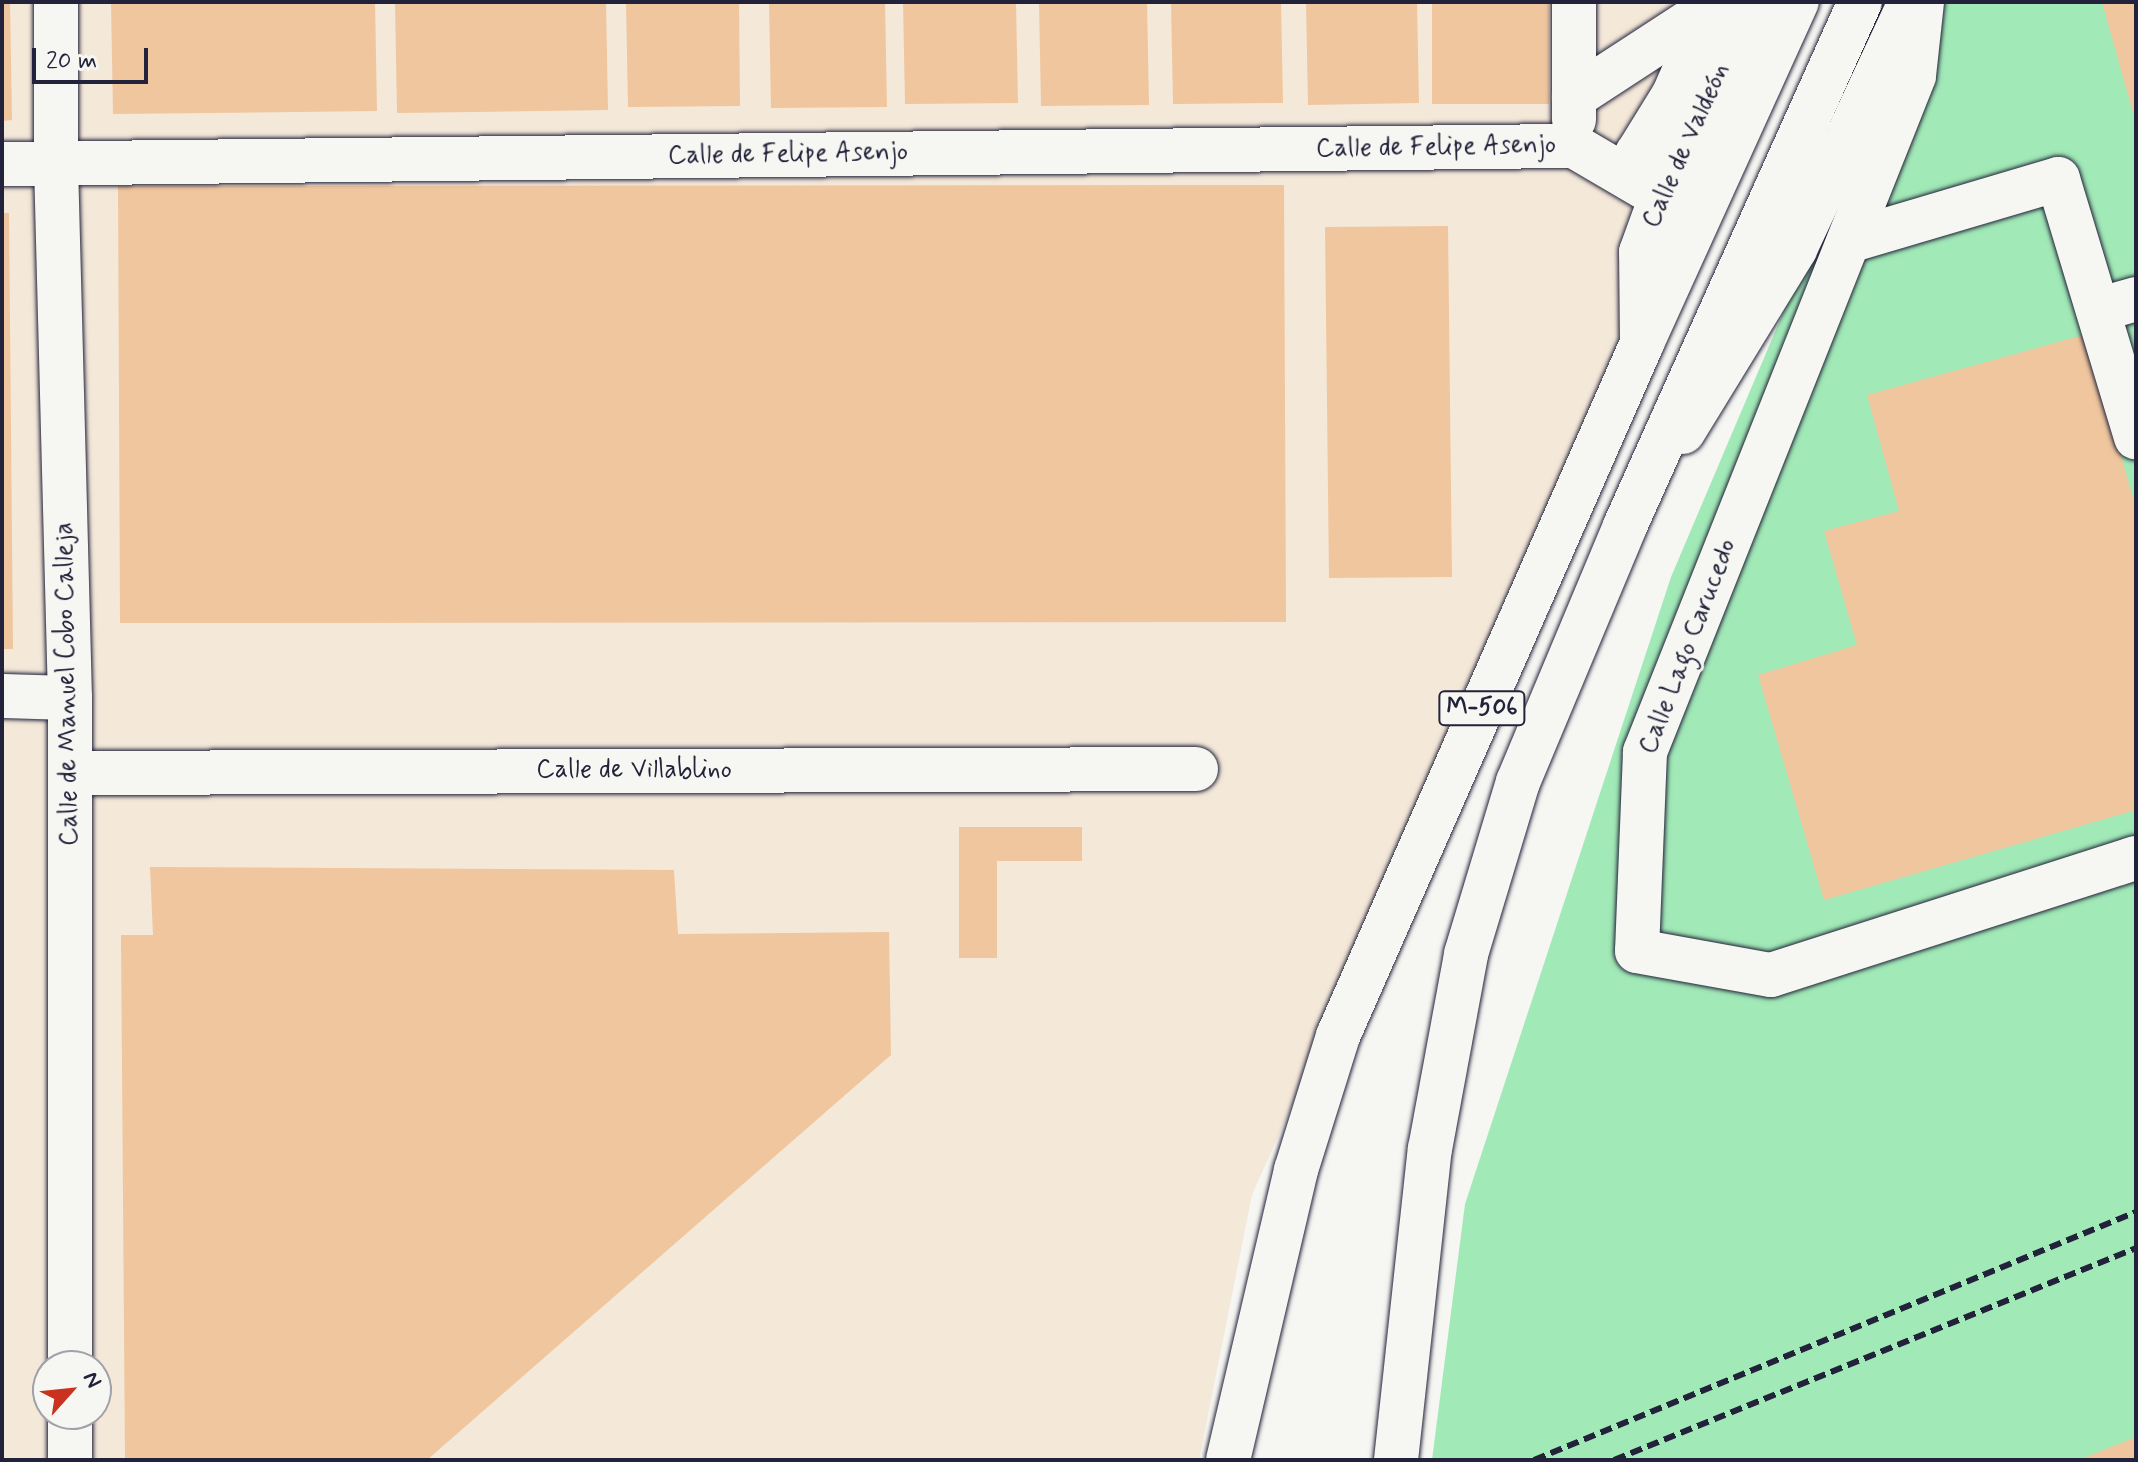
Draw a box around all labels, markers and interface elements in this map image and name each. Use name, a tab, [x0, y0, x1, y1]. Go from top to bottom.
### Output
scale bar	[36, 32, 152, 82]
text: 20 m	[46, 46, 97, 77]
street label: Calle de Valdeón	[1636, 58, 1738, 234]
street label: Calle de Felipe Asenjo	[1316, 130, 1556, 166]
street label: Calle de Felipe Asenjo	[668, 137, 908, 173]
street label: Calle de Manuel Cobo Calleja	[50, 523, 86, 845]
street label: Calle Lago Carucedo	[1635, 539, 1743, 755]
road number: M-506	[1438, 688, 1526, 728]
street label: Calle de Villablino	[537, 755, 731, 787]
north arrow	[32, 1350, 112, 1430]
text: N	[76, 1367, 107, 1393]

